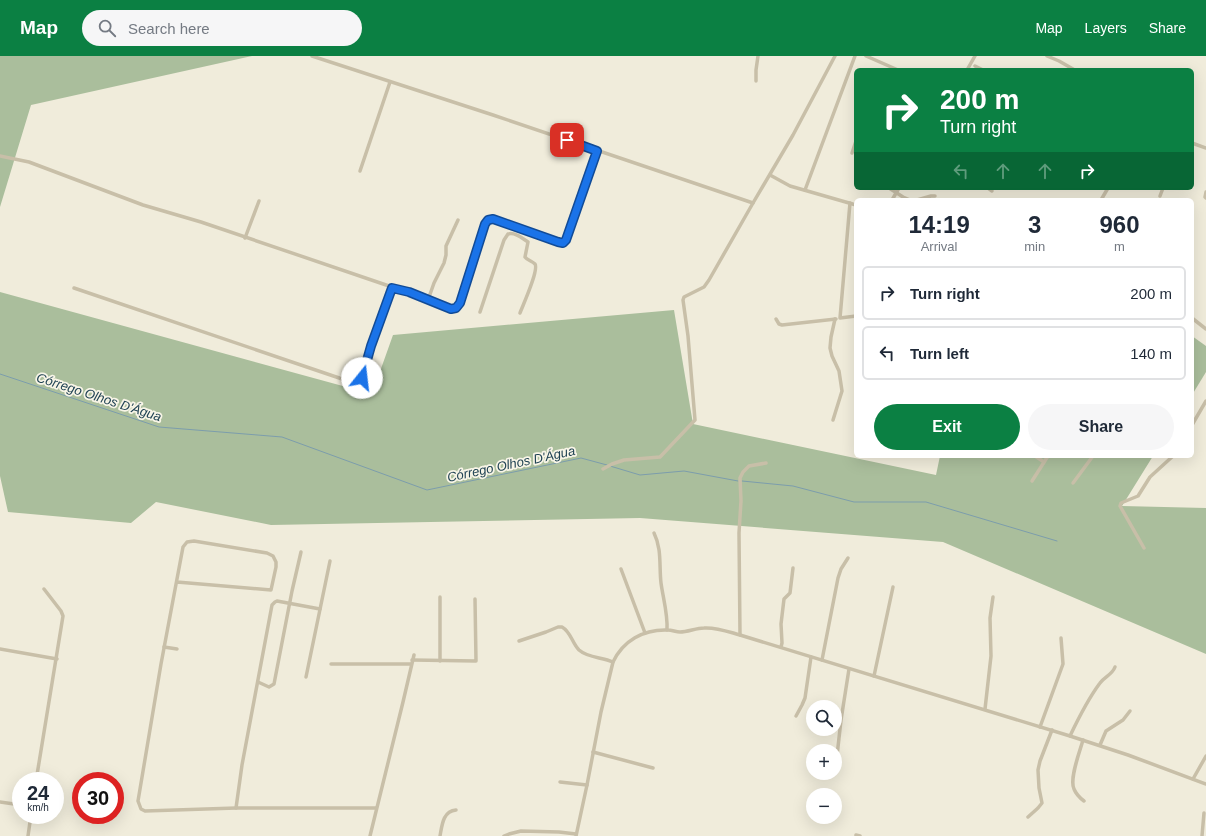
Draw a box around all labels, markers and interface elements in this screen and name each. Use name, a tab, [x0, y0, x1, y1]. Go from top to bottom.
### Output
search box	[82, 10, 362, 46]
text: Map	[20, 17, 58, 38]
icon: search	[96, 17, 118, 39]
text: Search here	[128, 20, 210, 37]
text: Map	[1035, 20, 1063, 36]
text: Layers	[1085, 20, 1127, 36]
text: Share	[1149, 20, 1186, 36]
icon: right	[874, 84, 926, 136]
text: 200 m	[940, 84, 1019, 115]
text: Turn right	[940, 117, 1016, 137]
pin	[550, 123, 584, 157]
icon: arrive	[556, 129, 578, 151]
icon: left	[950, 160, 972, 182]
icon: ahead	[992, 160, 1014, 182]
icon: ahead	[1034, 160, 1056, 182]
icon: right	[1076, 160, 1098, 182]
text: 14:19	[908, 211, 970, 238]
text: 3	[1028, 211, 1041, 238]
text: 960	[1100, 211, 1140, 238]
text: Arrival	[921, 239, 958, 254]
text: min	[1024, 239, 1045, 254]
text: m	[1114, 239, 1125, 254]
icon: right	[876, 282, 898, 304]
text: Turn right	[910, 285, 980, 302]
text: 200 m	[1130, 285, 1172, 302]
icon: left	[876, 342, 898, 364]
text: Turn left	[910, 345, 969, 362]
text: 140 m	[1130, 345, 1172, 362]
position arrow	[341, 357, 383, 399]
water label: Córrego Olhos D'Água	[35, 370, 163, 424]
button: Exit	[874, 404, 1020, 450]
button: Share	[1028, 404, 1174, 450]
water label: Córrego Olhos D'Água	[446, 443, 576, 485]
map controls	[806, 700, 842, 824]
button: search	[806, 700, 842, 736]
button: +	[806, 744, 842, 780]
speed limit sign: 30	[72, 772, 124, 824]
text: 24	[27, 782, 49, 804]
button: −	[806, 788, 842, 824]
text: km/h	[27, 802, 49, 813]

